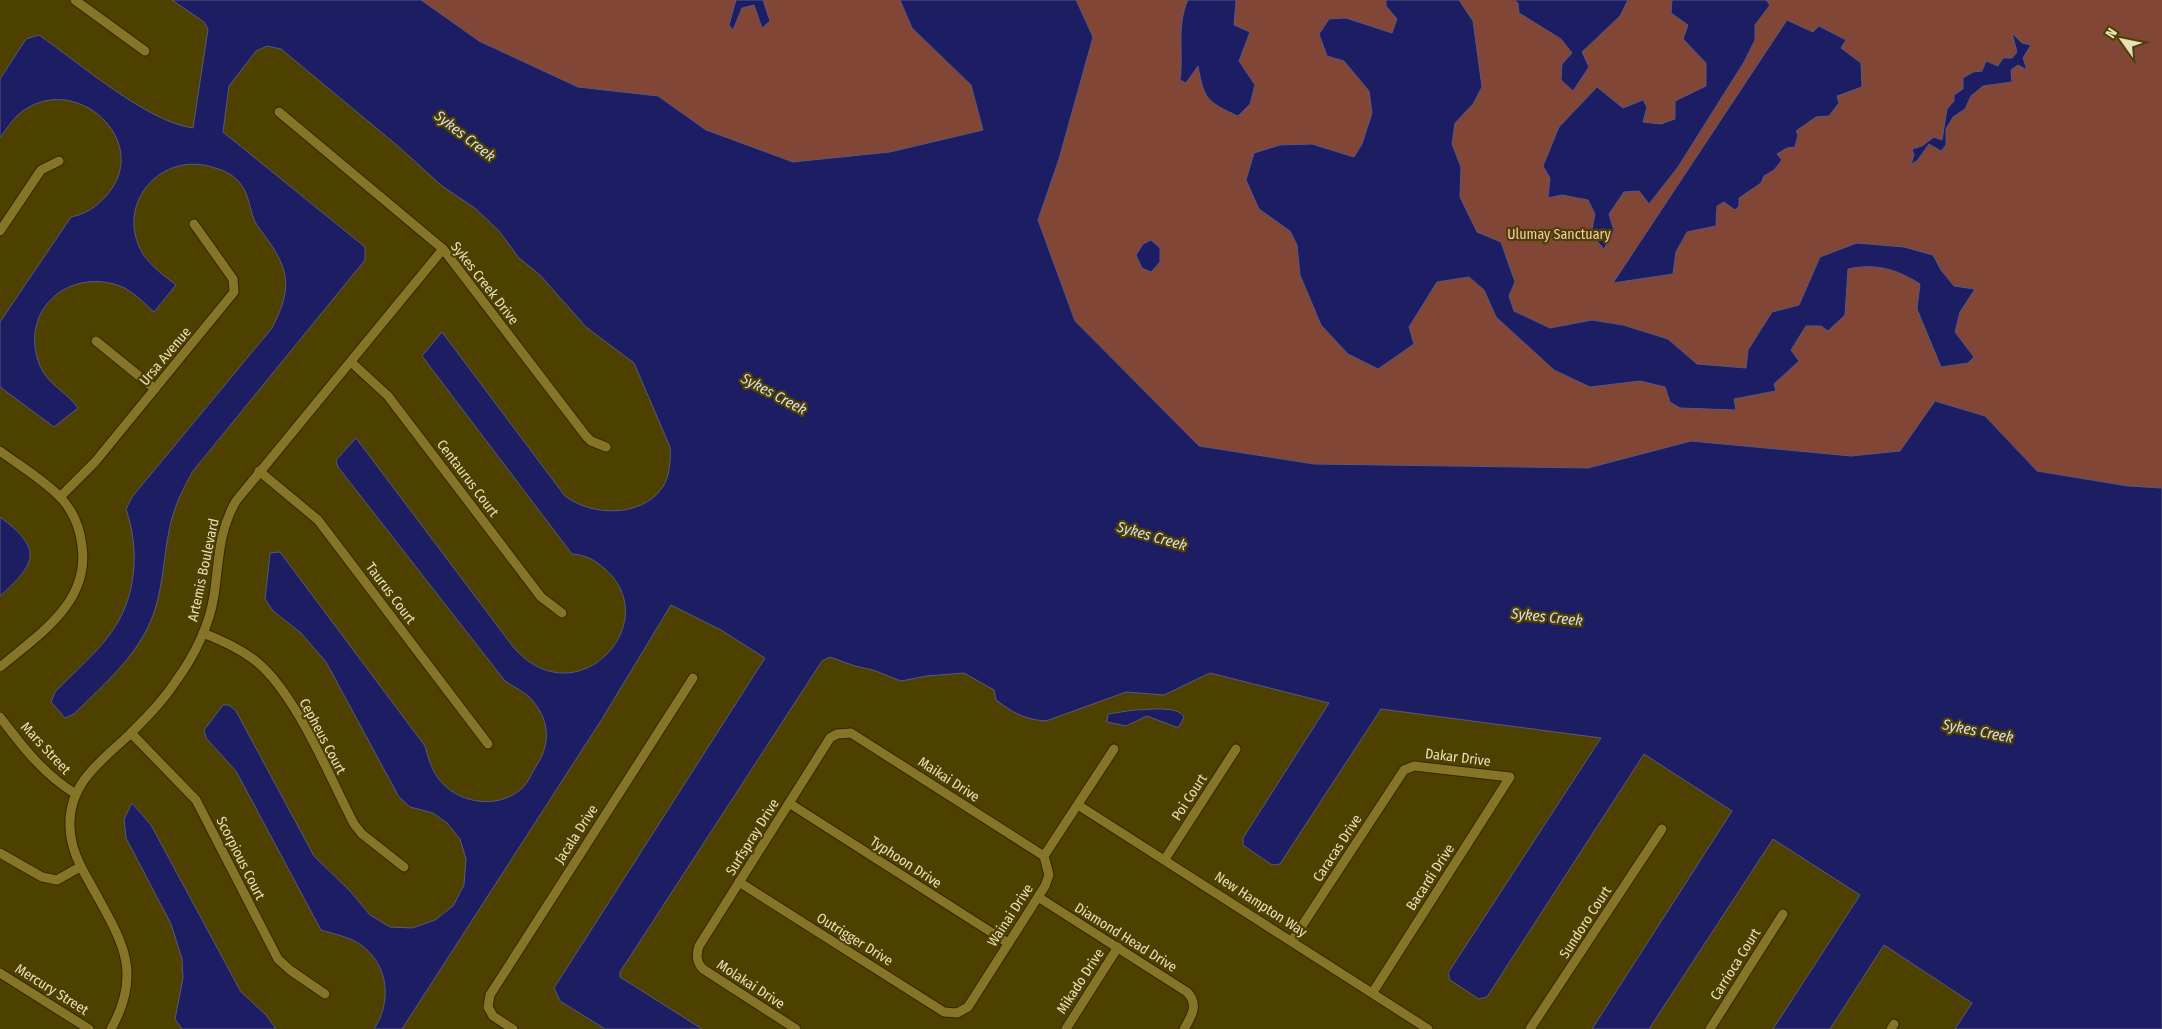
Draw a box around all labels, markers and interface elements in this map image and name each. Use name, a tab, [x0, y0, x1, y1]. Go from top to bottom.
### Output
north arrow	[2097, 15, 2147, 65]
text: N	[2102, 25, 2121, 41]
water label: Sykes Creek	[430, 106, 499, 166]
park label: Ulumay Sanctuary	[1507, 226, 1611, 243]
street label: Sykes Creek Drive	[447, 239, 522, 328]
street label: Ursa Avenue	[136, 324, 195, 389]
water label: Sykes Creek	[737, 369, 810, 419]
street label: Centaurus Court	[433, 436, 502, 521]
street label: Artemis Boulevard	[184, 517, 223, 623]
water label: Sykes Creek	[1114, 517, 1190, 555]
street label: Taurus Court	[362, 559, 419, 628]
water label: Sykes Creek	[1509, 604, 1584, 630]
street label: Cepheus Court	[296, 696, 350, 777]
water label: Sykes Creek	[1940, 715, 2016, 747]
street label: Mars Street	[17, 719, 74, 778]
street label: Dakar Drive	[1424, 745, 1492, 770]
street label: Maikai Drive	[915, 753, 983, 806]
street label: Poi Court	[1168, 770, 1211, 824]
street label: Surfspray Drive	[722, 796, 783, 879]
street label: Jacala Drive	[551, 802, 602, 867]
street label: Caracas Drive	[1309, 811, 1365, 885]
street label: Scorpious Court	[212, 814, 269, 903]
street label: Typhoon Drive	[867, 833, 945, 892]
street label: Bacardi Drive	[1403, 841, 1458, 914]
street label: New Hampton Way	[1211, 868, 1311, 941]
street label: Wainai Drive	[984, 881, 1037, 950]
street label: Sundoro Court	[1556, 883, 1615, 962]
street label: Diamond Head Drive	[1071, 899, 1180, 976]
street label: Outrigger Drive	[813, 909, 896, 970]
street label: Carrioca Court	[1707, 925, 1764, 1003]
street label: Mikado Drive	[1053, 945, 1108, 1017]
street label: Molakai Drive	[714, 956, 788, 1013]
street label: Mercury Street	[12, 960, 92, 1019]

